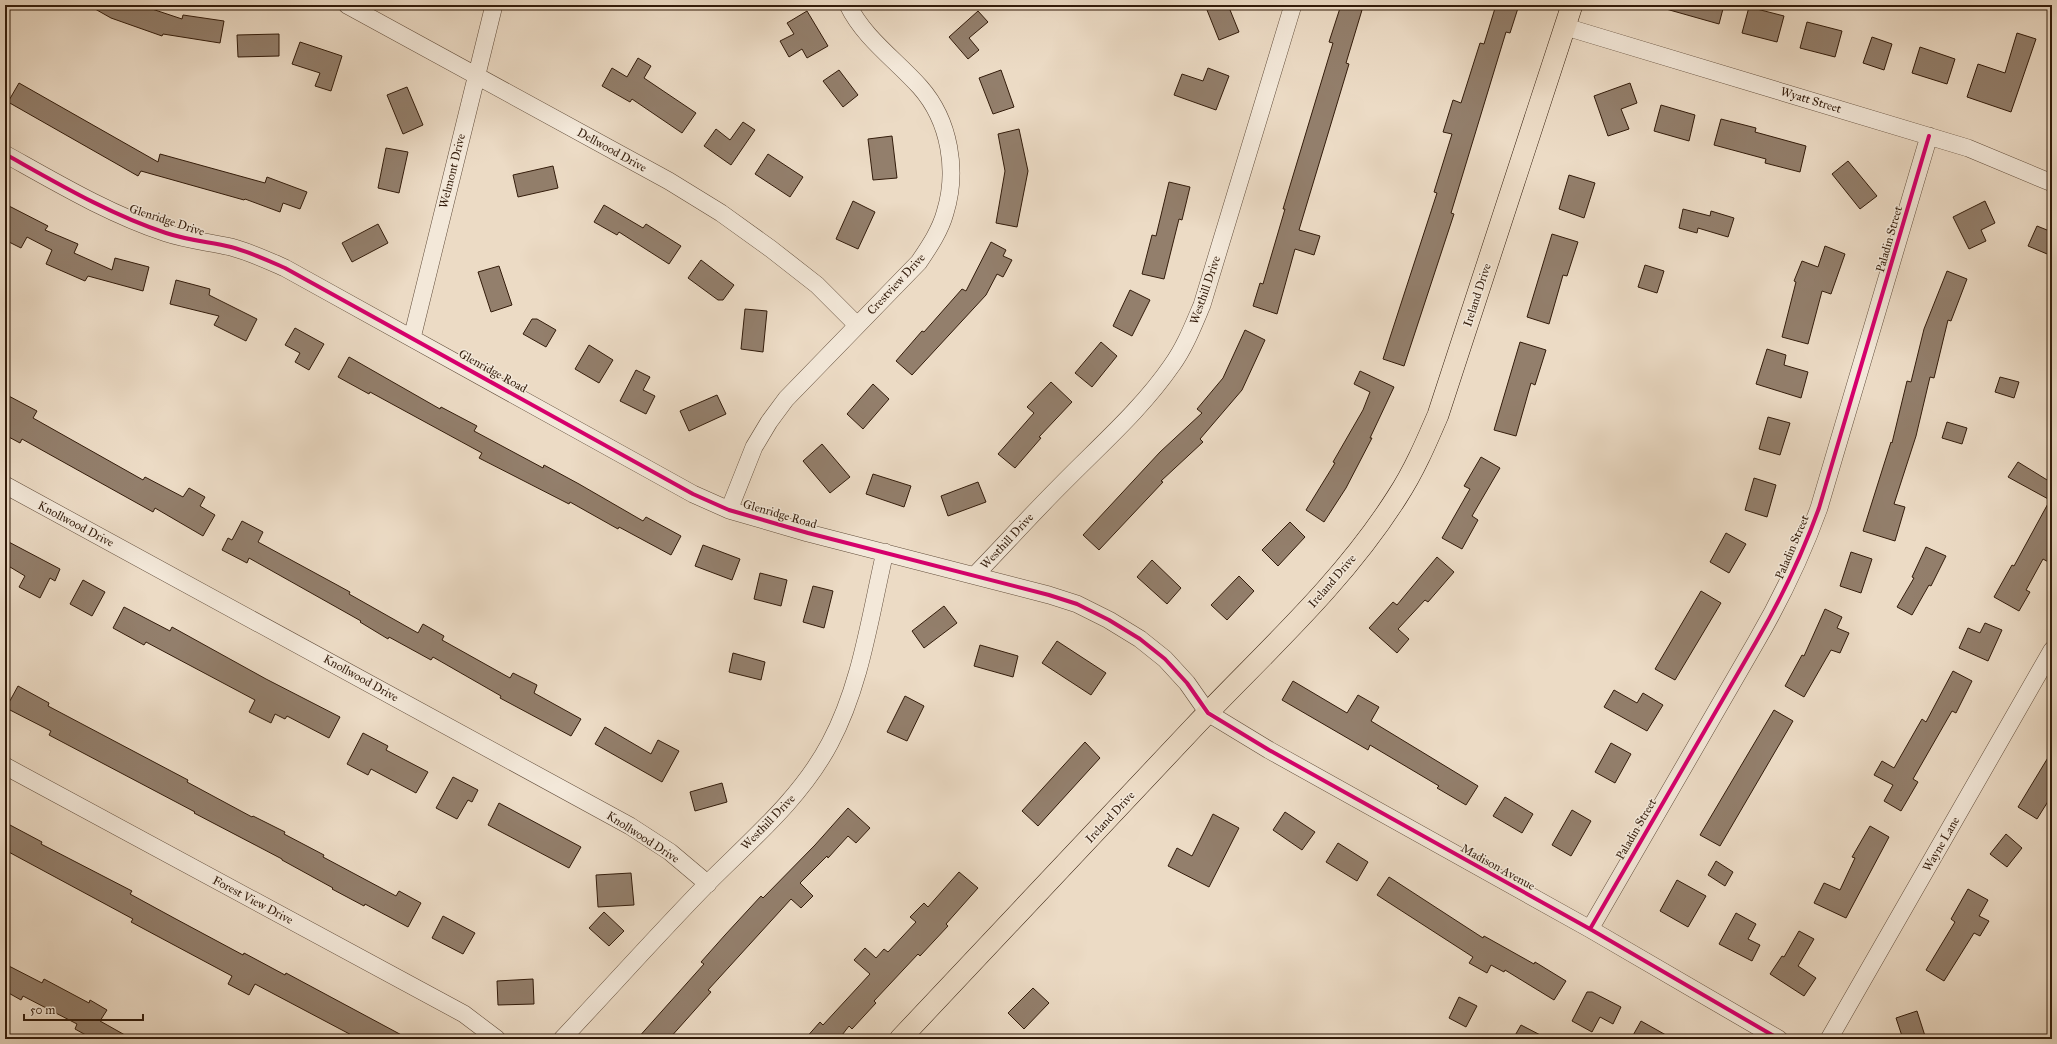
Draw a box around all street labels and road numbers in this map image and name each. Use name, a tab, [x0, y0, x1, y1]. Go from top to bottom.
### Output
street label: Wyatt Street	[1779, 84, 1844, 116]
street label: Dellwood Drive	[575, 125, 649, 175]
street label: Welmont Drive	[436, 132, 468, 210]
street label: Glenridge Drive	[127, 201, 206, 240]
street label: Paladin Street	[1873, 204, 1905, 274]
street label: Crestview Drive	[864, 251, 928, 317]
street label: Westhill Drive	[1187, 254, 1223, 326]
street label: Ireland Drive	[1460, 262, 1494, 328]
street label: Glenridge Road	[456, 346, 530, 396]
street label: Glenridge Road	[741, 497, 818, 532]
street label: Knollwood Drive	[36, 498, 116, 550]
street label: Westhill Drive	[978, 510, 1036, 572]
street label: Paladin Street	[1772, 512, 1812, 581]
street label: Ireland Drive	[1305, 552, 1359, 610]
street label: Knollwood Drive	[321, 652, 401, 704]
street label: Ireland Drive	[1082, 788, 1138, 846]
street label: Westhill Drive	[738, 791, 798, 853]
street label: Paladin Street	[1613, 795, 1659, 862]
street label: Knollwood Drive	[604, 808, 682, 866]
street label: Wayne Lane	[1920, 814, 1962, 874]
street label: Madison Avenue	[1459, 841, 1537, 893]
street label: Forest View Drive	[210, 873, 296, 927]

